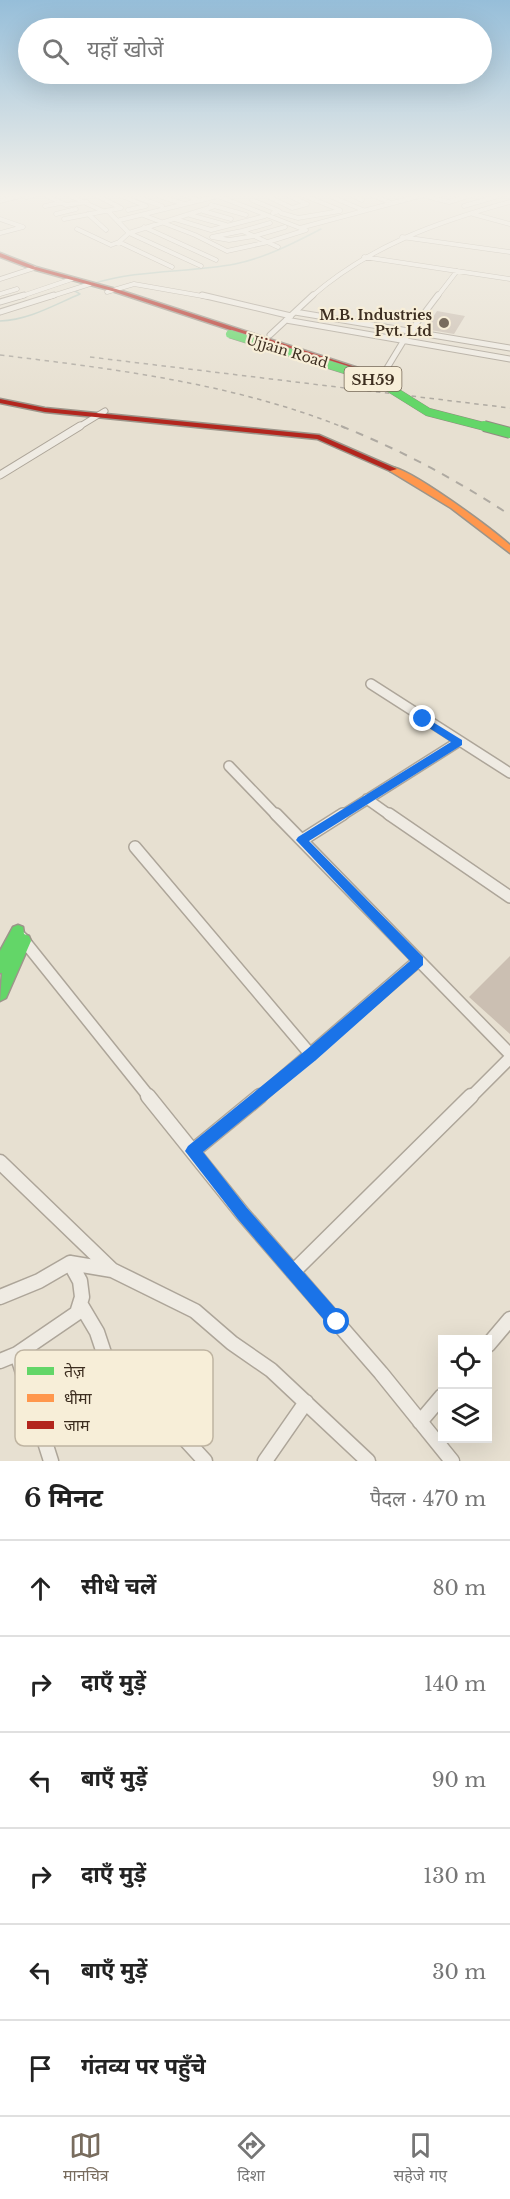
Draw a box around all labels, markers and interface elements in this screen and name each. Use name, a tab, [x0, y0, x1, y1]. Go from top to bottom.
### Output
search box	[18, 18, 492, 84]
icon: search	[39, 35, 72, 68]
text: यहाँ खोजें	[87, 36, 163, 63]
place label: M.B. Industries Pvt. Ltd	[319, 306, 432, 340]
marker: M.B. Industries Pvt. Ltd	[437, 316, 451, 330]
street label: Ujjain Road	[244, 330, 331, 372]
road number: SH59	[344, 367, 401, 391]
route end	[409, 705, 435, 731]
route start	[323, 1308, 349, 1334]
map controls	[438, 1335, 492, 1443]
button: locate	[438, 1335, 492, 1389]
legend	[15, 1350, 213, 1446]
text: तेज़	[64, 1361, 86, 1381]
text: धीमा	[64, 1388, 93, 1408]
button: layers	[438, 1389, 492, 1443]
text: जाम	[64, 1415, 90, 1435]
text: 6 मिनट	[24, 1482, 103, 1514]
text: पैदल · 470 m	[370, 1487, 486, 1511]
icon: ahead	[24, 1572, 57, 1605]
text: सीधे चलें	[81, 1573, 156, 1600]
text: 80 m	[432, 1576, 486, 1600]
icon: right	[24, 1668, 57, 1701]
text: दाएँ मुड़ें	[81, 1669, 146, 1696]
text: 140 m	[424, 1672, 486, 1696]
icon: left	[24, 1764, 57, 1797]
text: बाएँ मुड़ें	[81, 1765, 147, 1792]
text: 90 m	[432, 1768, 486, 1792]
icon: right	[24, 1860, 57, 1893]
text: दाएँ मुड़ें	[81, 1861, 146, 1888]
text: 130 m	[423, 1864, 486, 1888]
icon: left	[24, 1956, 57, 1989]
text: बाएँ मुड़ें	[81, 1957, 147, 1984]
text: 30 m	[432, 1960, 486, 1984]
icon: arrive	[24, 2052, 57, 2085]
text: गंतव्य पर पहुँचे	[81, 2053, 206, 2080]
tab: मानचित्र	[63, 2129, 109, 2188]
tab: दिशा	[235, 2129, 268, 2188]
tab: सहेजे गए	[393, 2129, 447, 2188]

